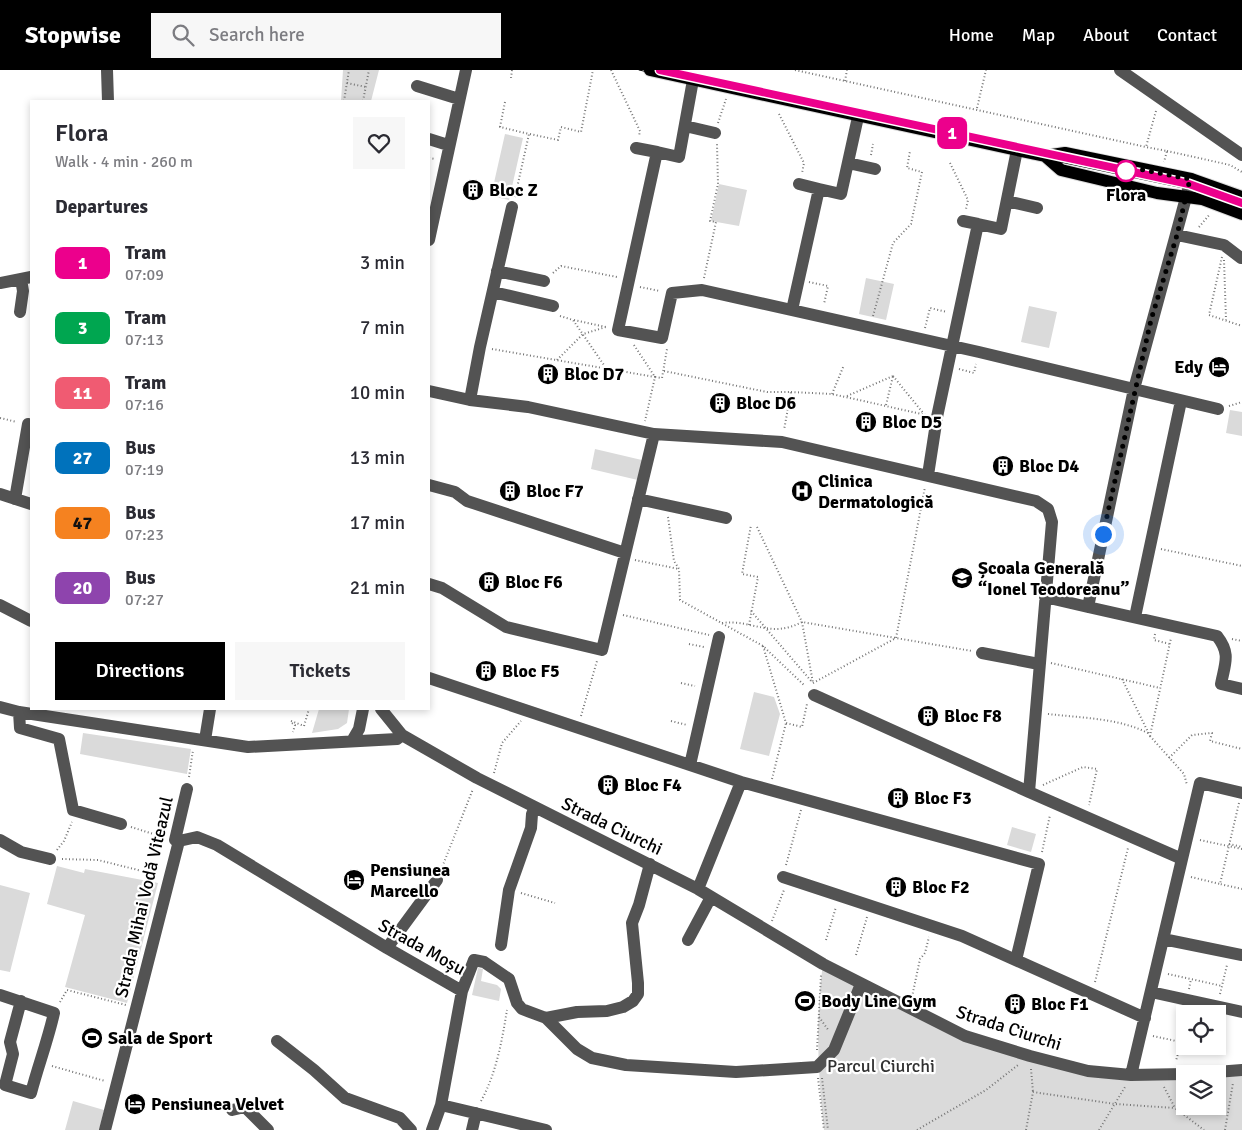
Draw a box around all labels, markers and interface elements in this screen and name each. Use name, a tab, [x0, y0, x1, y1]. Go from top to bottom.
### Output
search box	[151, 13, 501, 58]
text: Stopwise	[25, 20, 121, 50]
icon: search	[169, 21, 197, 49]
text: Search here	[209, 23, 305, 47]
text: Home	[949, 24, 994, 46]
text: Map	[1022, 24, 1055, 46]
text: About	[1083, 24, 1129, 46]
text: Contact	[1157, 24, 1217, 46]
button: heart	[353, 117, 405, 169]
line badge: 1	[936, 117, 968, 149]
text: Flora	[55, 118, 108, 148]
text: 1	[947, 122, 957, 144]
text: Walk · 4 min · 260 m	[55, 152, 193, 172]
marker: Flora	[1115, 160, 1137, 182]
building icon: Bloc Z	[461, 178, 485, 202]
place label: Bloc Z	[489, 179, 538, 201]
place label: Flora	[1106, 184, 1146, 206]
text: Departures	[55, 195, 148, 219]
text: Tram	[125, 241, 166, 265]
text: 3 min	[360, 251, 405, 275]
text: 1	[78, 252, 87, 274]
text: 07:09	[125, 265, 164, 285]
text: Tram	[125, 306, 166, 330]
text: 7 min	[360, 316, 405, 340]
text: 3	[78, 317, 87, 339]
text: 07:13	[125, 330, 164, 350]
hotel icon: Edy	[1207, 355, 1231, 379]
place label: Edy	[1174, 356, 1203, 378]
building icon: Bloc D7	[536, 362, 560, 386]
place label: Bloc D7	[564, 363, 624, 385]
text: Tram	[125, 371, 166, 395]
text: 10 min	[350, 381, 405, 405]
text: 11	[73, 382, 92, 404]
building icon: Bloc D6	[708, 391, 732, 415]
place label: Bloc D6	[736, 392, 796, 414]
text: 07:16	[125, 395, 164, 415]
building icon: Bloc D5	[854, 410, 878, 434]
place label: Bloc D5	[882, 411, 942, 433]
text: Bus	[125, 436, 156, 460]
text: 13 min	[350, 446, 405, 470]
text: 27	[73, 447, 92, 469]
building icon: Bloc D4	[991, 454, 1015, 478]
place label: Bloc D4	[1019, 455, 1079, 477]
text: 07:19	[125, 460, 164, 480]
place label: Clinica Dermatologică	[818, 470, 933, 513]
building icon: Bloc F7	[498, 479, 522, 503]
hospital icon: Clinica Dermatologică	[790, 479, 814, 503]
place label: Bloc F7	[526, 480, 584, 502]
text: Bus	[125, 501, 156, 525]
text: 17 min	[350, 511, 405, 535]
text: 47	[73, 512, 92, 534]
your location	[1091, 522, 1116, 547]
text: 07:23	[125, 525, 164, 545]
place label: Școala Generală “Ionel Teodoreanu”	[978, 557, 1129, 600]
text: Bus	[125, 566, 156, 590]
school or university icon: Școala Generală “Ionel Teodoreanu”	[950, 566, 974, 590]
building icon: Bloc F6	[477, 570, 501, 594]
place label: Bloc F6	[505, 571, 563, 593]
text: 21 min	[350, 576, 405, 600]
text: 20	[73, 577, 92, 599]
text: 07:27	[125, 590, 164, 610]
button: Directions	[55, 642, 225, 700]
button: Tickets	[235, 642, 405, 700]
building icon: Bloc F5	[474, 659, 498, 683]
place label: Bloc F5	[502, 660, 560, 682]
building icon: Bloc F8	[916, 704, 940, 728]
place label: Bloc F8	[944, 705, 1002, 727]
building icon: Bloc F4	[596, 773, 620, 797]
place label: Bloc F4	[624, 774, 682, 796]
building icon: Bloc F3	[886, 786, 910, 810]
place label: Bloc F3	[914, 787, 972, 809]
street label: Strada Ciurchi	[558, 792, 666, 860]
street label: Strada Mihai Vodă Viteazul	[110, 794, 178, 1000]
place label: Pensiunea Marcello	[370, 859, 450, 902]
hotel icon: Pensiunea Marcello	[342, 868, 366, 892]
building icon: Bloc F2	[884, 875, 908, 899]
place label: Bloc F2	[912, 876, 970, 898]
street label: Strada Moșu	[375, 914, 469, 980]
sports icon: Body Line Gym	[793, 989, 817, 1013]
place label: Body Line Gym	[821, 990, 936, 1012]
building icon: Bloc F1	[1003, 992, 1027, 1016]
place label: Bloc F1	[1031, 993, 1089, 1015]
street label: Strada Ciurchi	[954, 1001, 1064, 1055]
map controls	[1176, 1005, 1226, 1115]
button: locate	[1176, 1005, 1226, 1055]
sports icon: Sala de Sport	[80, 1026, 104, 1050]
place label: Sala de Sport	[108, 1027, 213, 1049]
park label: Parcul Ciurchi	[827, 1055, 935, 1077]
button: layers	[1176, 1065, 1226, 1115]
hotel icon: Pensiunea Velvet	[123, 1092, 147, 1116]
place label: Pensiunea Velvet	[151, 1093, 284, 1115]

